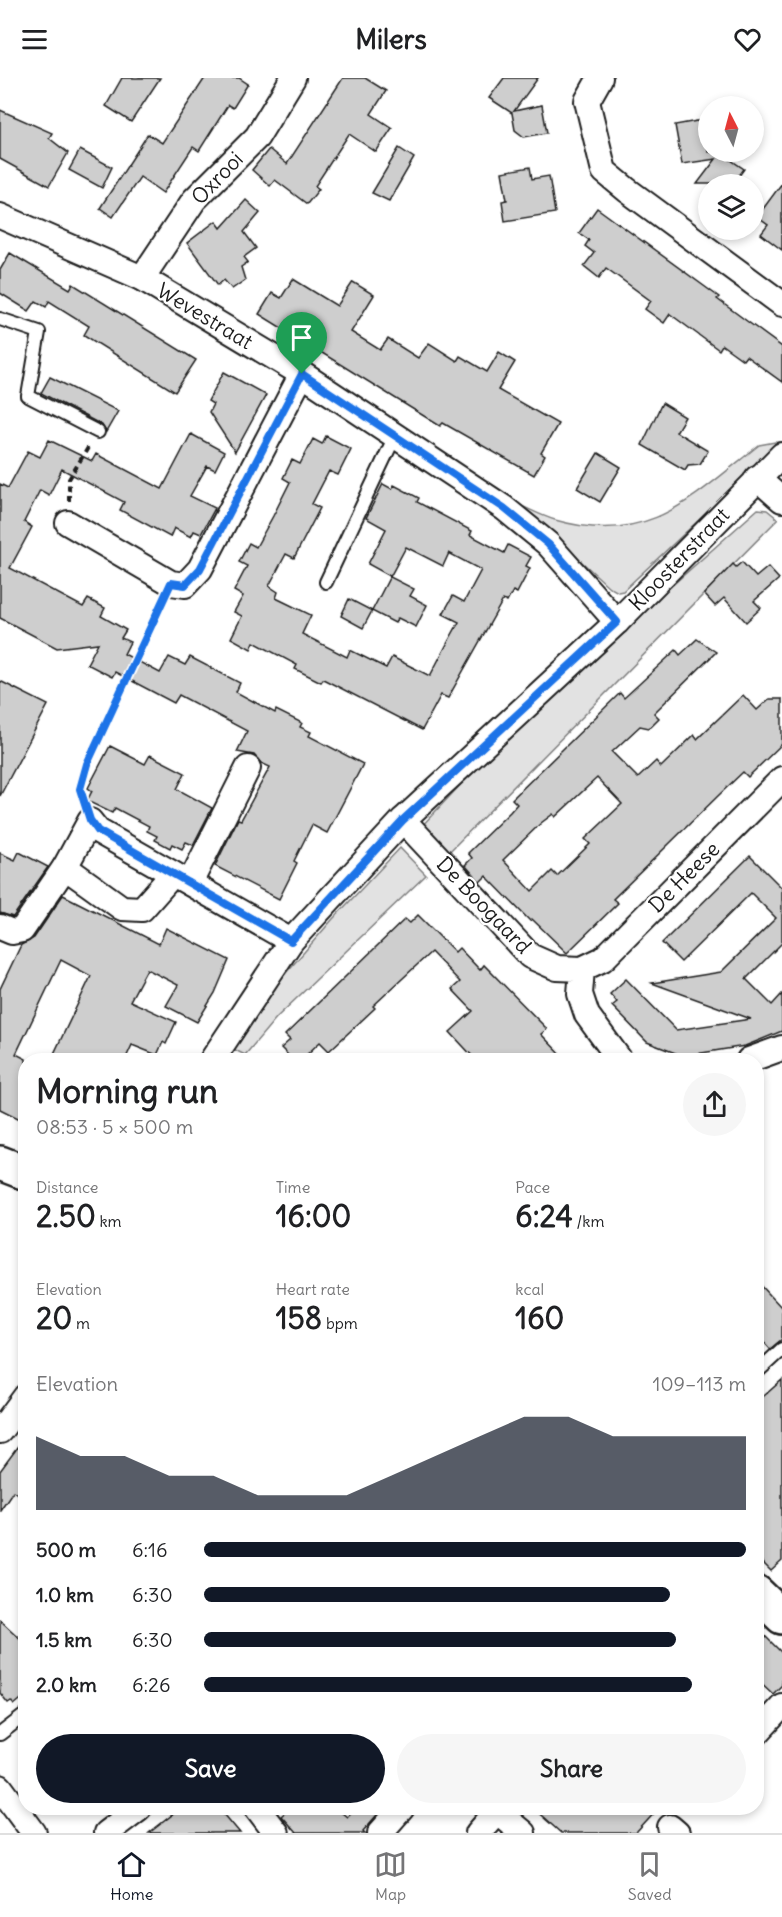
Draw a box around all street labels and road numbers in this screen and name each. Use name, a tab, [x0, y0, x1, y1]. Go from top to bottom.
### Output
street label: Oxrooi	[185, 146, 249, 210]
street label: Wevestraat	[152, 277, 258, 355]
street label: Kloosterstraat	[623, 502, 735, 616]
street label: De Heese	[643, 836, 725, 918]
street label: De Boogaard	[431, 851, 537, 959]

